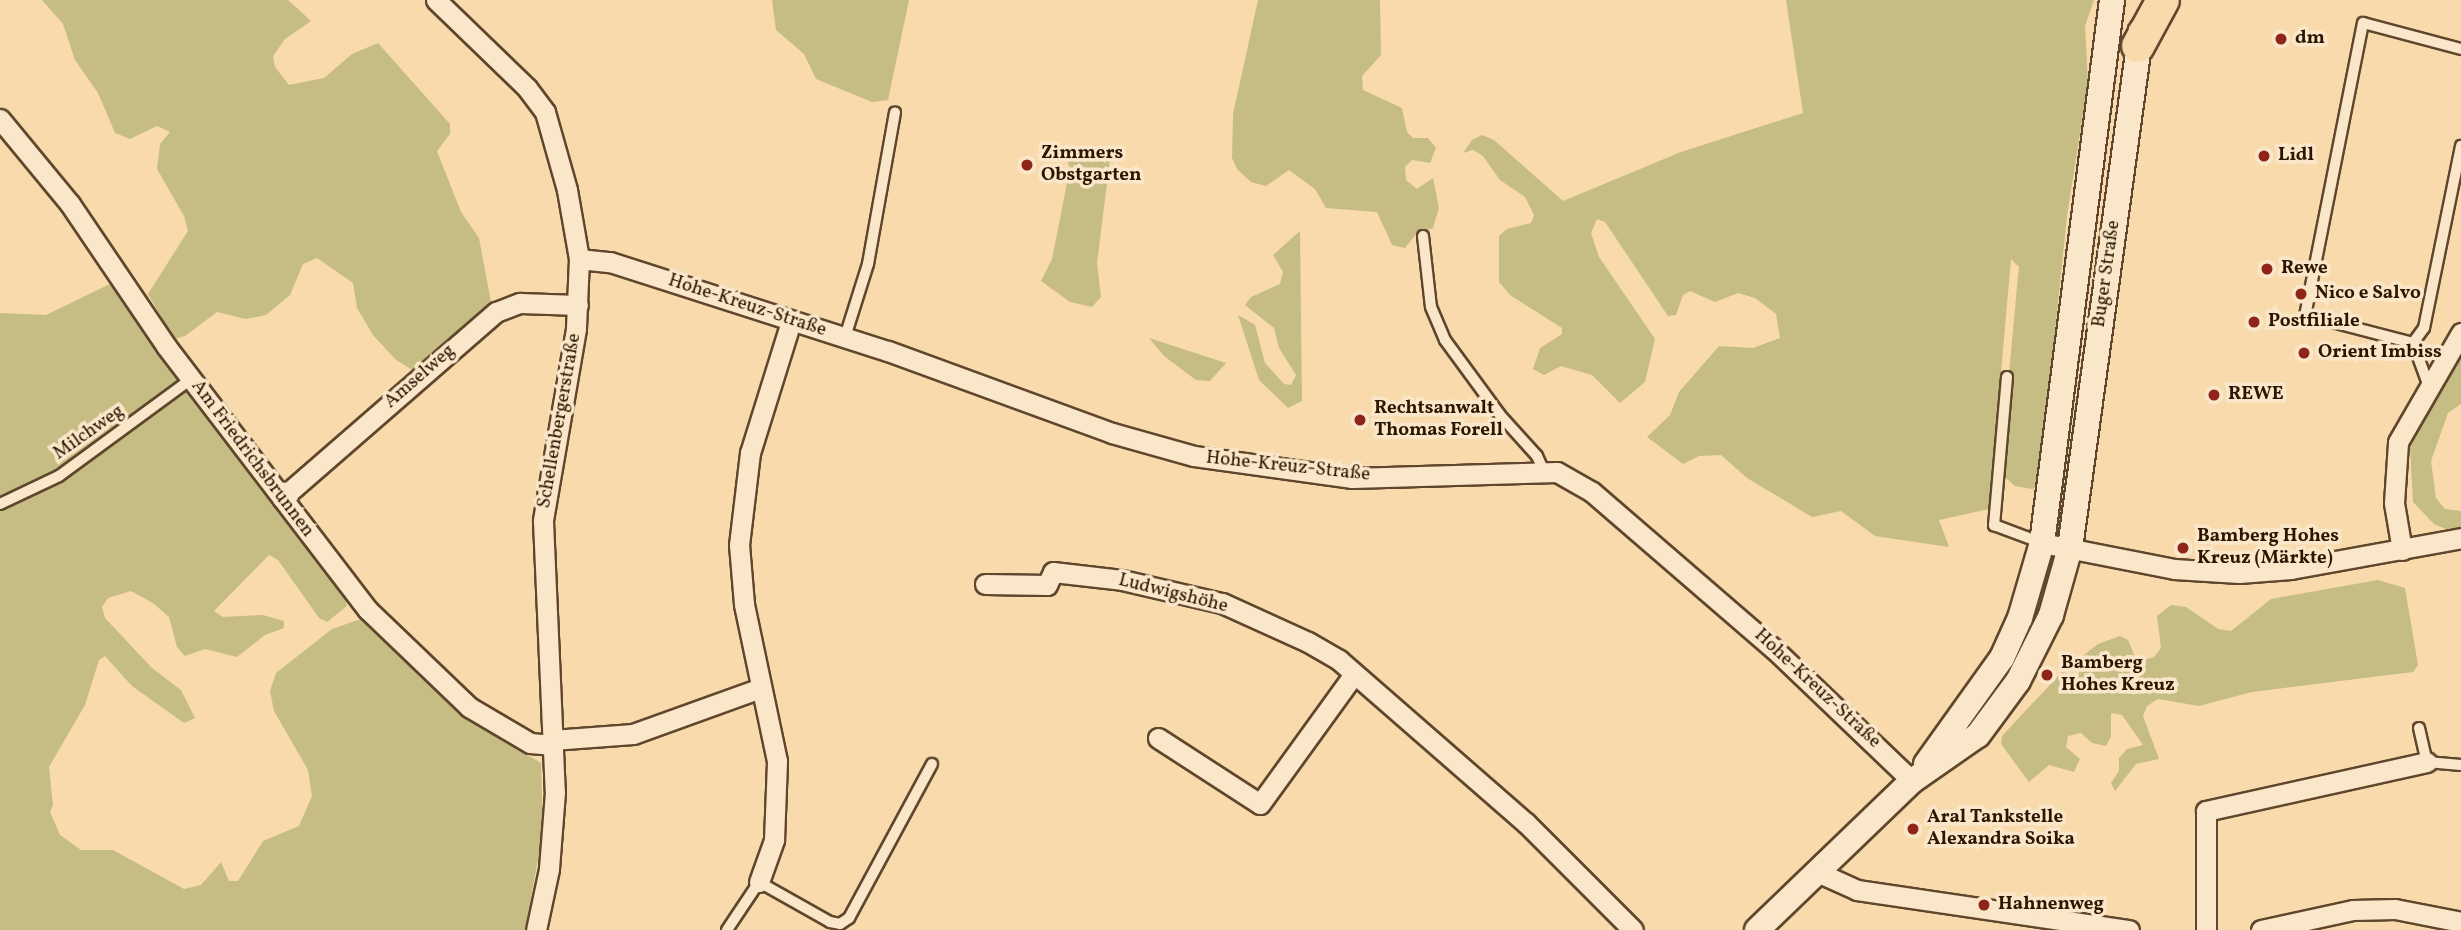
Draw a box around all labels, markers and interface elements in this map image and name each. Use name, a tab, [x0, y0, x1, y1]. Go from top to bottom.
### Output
place label: dm	[2295, 28, 2325, 50]
marker: dm	[2273, 31, 2289, 47]
place label: Zimmers Obstgarten	[1041, 143, 1141, 187]
place label: Lidl	[2278, 145, 2314, 167]
marker: Lidl	[2256, 148, 2272, 164]
marker: Zimmers Obstgarten	[1019, 157, 1035, 173]
street label: Buger Straße	[2088, 219, 2126, 329]
place label: Rewe	[2281, 258, 2328, 280]
marker: Rewe	[2259, 261, 2275, 277]
street label: Hohe-Kreuz-Straße	[665, 270, 829, 342]
place label: Nico e Salvo	[2315, 283, 2421, 305]
marker: Nico e Salvo	[2293, 286, 2309, 302]
place label: Postfiliale	[2268, 311, 2360, 333]
marker: Postfiliale	[2246, 314, 2262, 330]
street label: Schellenbergerstraße	[533, 332, 587, 510]
street label: Amselweg	[380, 340, 460, 414]
place label: Orient Imbiss	[2318, 342, 2442, 364]
marker: Orient Imbiss	[2296, 345, 2312, 361]
street label: Am Friedrichsbrunnen	[186, 376, 318, 542]
place label: REWE	[2228, 384, 2284, 406]
marker: REWE	[2206, 387, 2222, 403]
place label: Rechtsanwalt Thomas Forell	[1374, 398, 1503, 442]
street label: Milchweg	[49, 400, 129, 466]
marker: Rechtsanwalt Thomas Forell	[1352, 412, 1368, 428]
street label: Hohe-Kreuz-Straße	[1205, 447, 1371, 487]
place label: Bamberg Hohes Kreuz (Märkte)	[2197, 526, 2339, 570]
marker: Bamberg Hohes Kreuz (Märkte)	[2175, 540, 2191, 556]
street label: Ludwigshöhe	[1116, 569, 1230, 619]
street label: Hohe-Kreuz-Straße	[1749, 624, 1885, 754]
place label: Bamberg Hohes Kreuz	[2061, 653, 2175, 697]
marker: Bamberg Hohes Kreuz	[2039, 667, 2055, 683]
place label: Aral Tankstelle Alexandra Soika	[1927, 807, 2075, 851]
marker: Aral Tankstelle Alexandra Soika	[1905, 821, 1921, 837]
place label: Hahnenweg	[1998, 894, 2104, 916]
marker: Hahnenweg	[1976, 897, 1992, 913]

